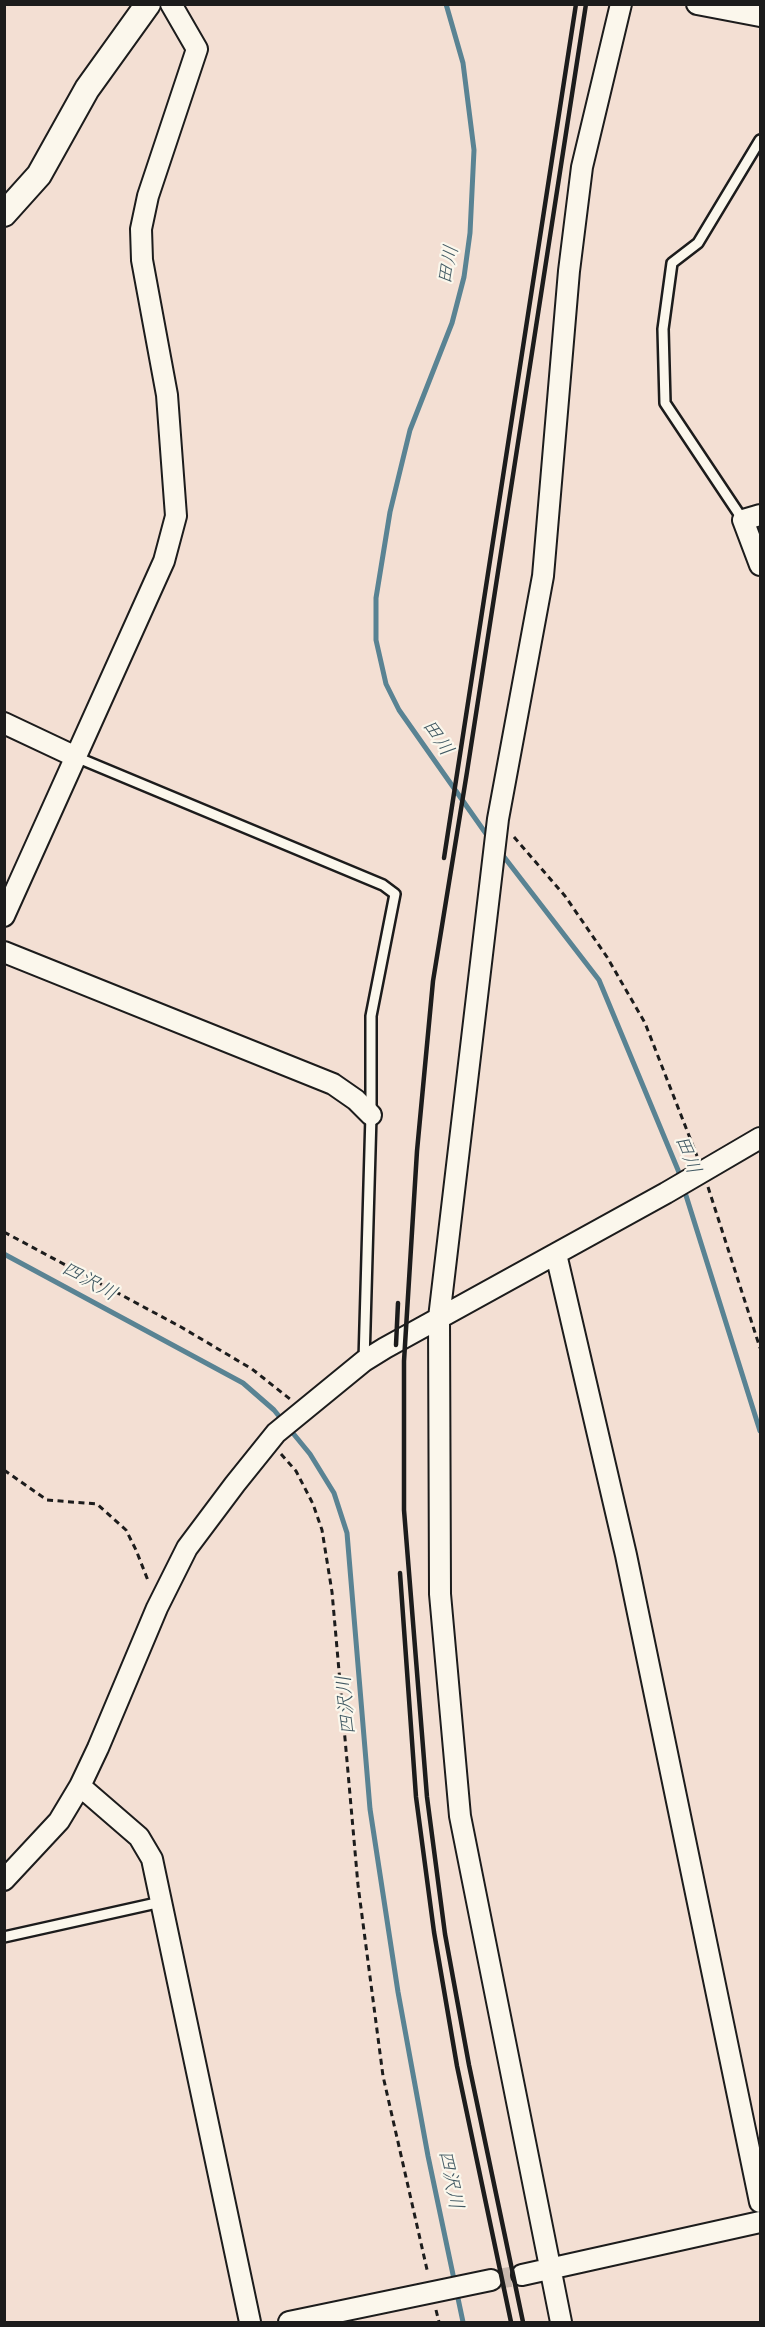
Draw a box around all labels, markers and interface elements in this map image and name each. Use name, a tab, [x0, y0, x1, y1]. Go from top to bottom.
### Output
water label: 田川	[433, 243, 465, 287]
water label: 田川	[416, 715, 458, 761]
water label: 田川	[669, 1132, 705, 1178]
water label: 四沢川	[57, 1257, 121, 1307]
water label: 四沢川	[332, 1674, 362, 1736]
water label: 四沢川	[432, 2148, 468, 2212]

